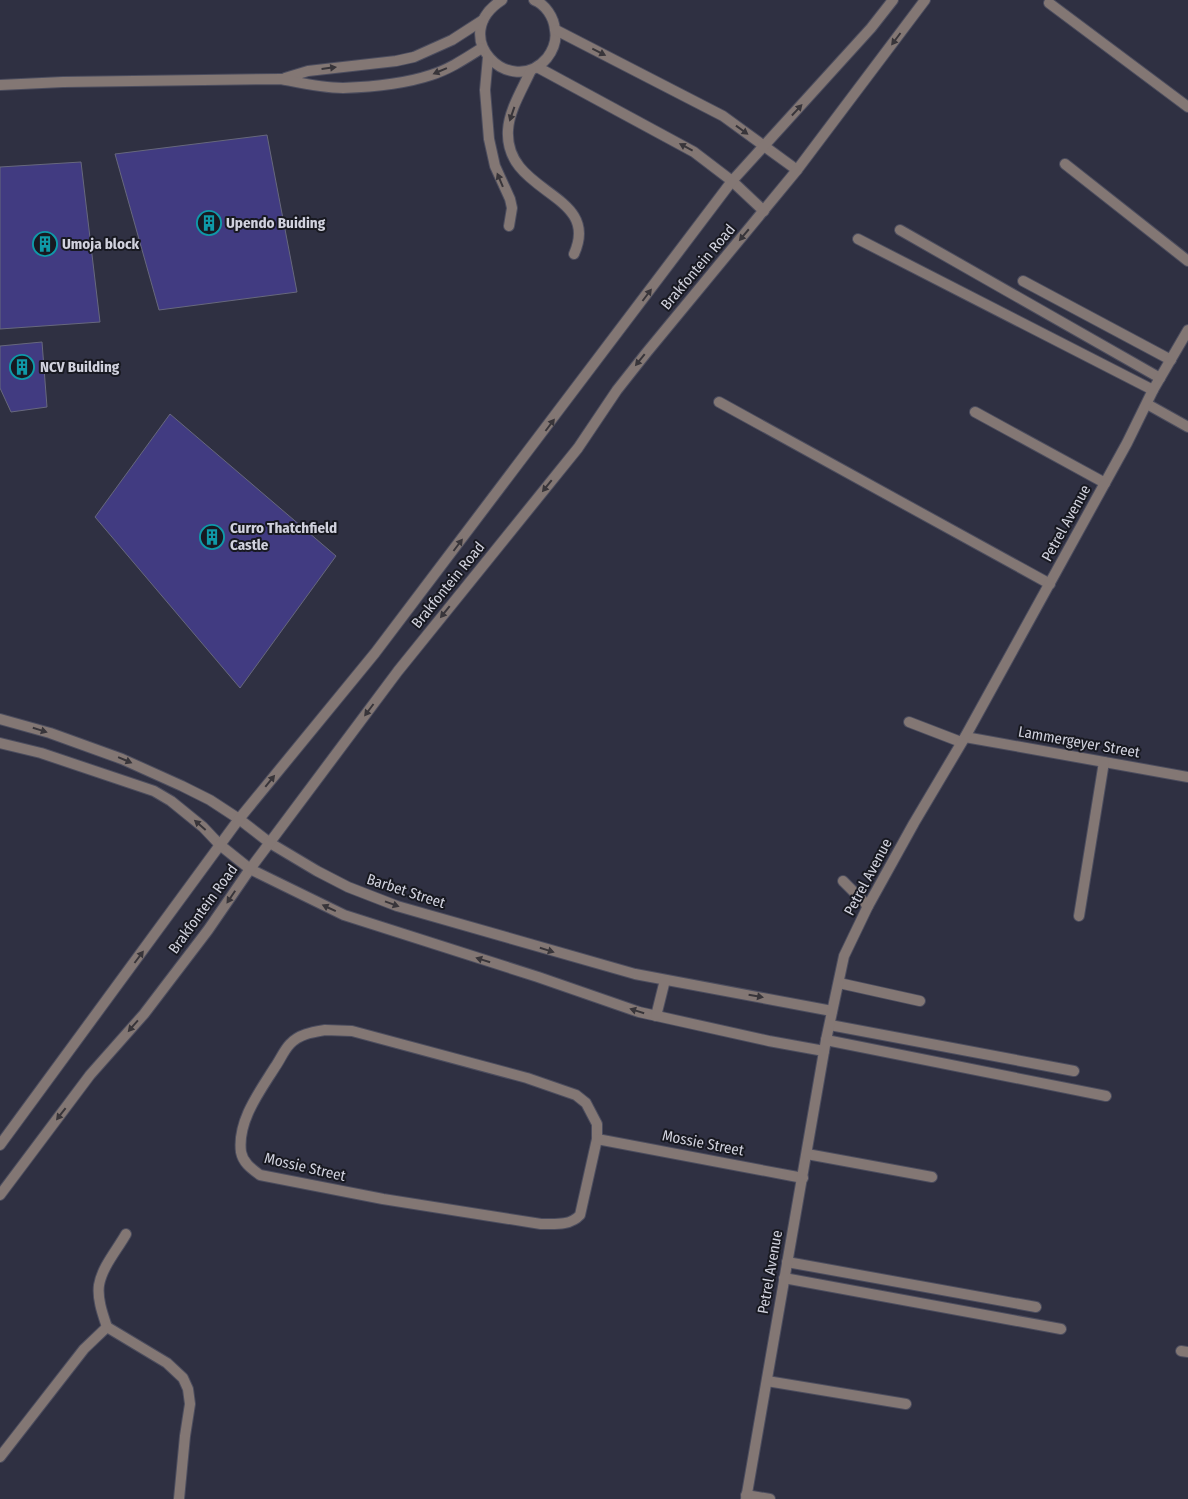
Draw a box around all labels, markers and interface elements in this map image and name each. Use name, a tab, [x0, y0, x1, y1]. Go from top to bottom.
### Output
one-way arrow	[891, 32, 901, 46]
one-way arrow	[592, 49, 606, 57]
one-way arrow	[321, 64, 337, 72]
one-way arrow	[433, 68, 447, 76]
one-way arrow	[791, 104, 803, 116]
one-way arrow	[508, 107, 515, 122]
one-way arrow	[735, 125, 749, 135]
one-way arrow	[679, 143, 692, 152]
one-way arrow	[496, 173, 504, 187]
building icon: Upendo Buiding	[196, 210, 222, 236]
place label: Upendo Buiding	[226, 214, 326, 232]
street label: Brakfontein Road	[657, 221, 739, 313]
one-way arrow	[739, 229, 750, 241]
building icon: Umoja block	[32, 231, 58, 257]
place label: Umoja block	[62, 235, 139, 253]
one-way arrow	[642, 289, 653, 302]
building icon: NCV Building	[9, 354, 35, 380]
one-way arrow	[635, 354, 646, 367]
place label: NCV Building	[40, 358, 120, 376]
one-way arrow	[544, 419, 555, 432]
one-way arrow	[542, 479, 553, 492]
street label: Petrel Avenue	[1038, 482, 1094, 564]
place label: Curro Thatchfield Castle	[230, 519, 337, 554]
building icon: Curro Thatchfield Castle	[199, 524, 225, 550]
street label: Brakfontein Road	[408, 538, 488, 632]
one-way arrow	[453, 538, 463, 552]
one-way arrow	[440, 605, 451, 618]
one-way arrow	[364, 703, 374, 717]
street label: Lammergeyer Street	[1017, 722, 1141, 762]
one-way arrow	[33, 727, 48, 735]
one-way arrow	[118, 757, 132, 765]
one-way arrow	[265, 775, 276, 788]
one-way arrow	[194, 820, 207, 831]
street label: Petrel Avenue	[840, 835, 896, 919]
street label: Brakfontein Road	[165, 861, 241, 957]
street label: Barbet Street	[364, 870, 448, 912]
one-way arrow	[226, 890, 236, 903]
one-way arrow	[384, 901, 399, 908]
one-way arrow	[322, 904, 336, 912]
one-way arrow	[540, 946, 555, 954]
one-way arrow	[134, 950, 144, 964]
one-way arrow	[475, 955, 490, 963]
one-way arrow	[748, 993, 764, 1001]
one-way arrow	[629, 1006, 644, 1014]
one-way arrow	[128, 1020, 139, 1032]
one-way arrow	[55, 1107, 66, 1120]
street label: Mossie Street	[661, 1126, 745, 1160]
street label: Mossie Street	[263, 1149, 347, 1185]
street label: Petrel Avenue	[754, 1229, 786, 1315]

